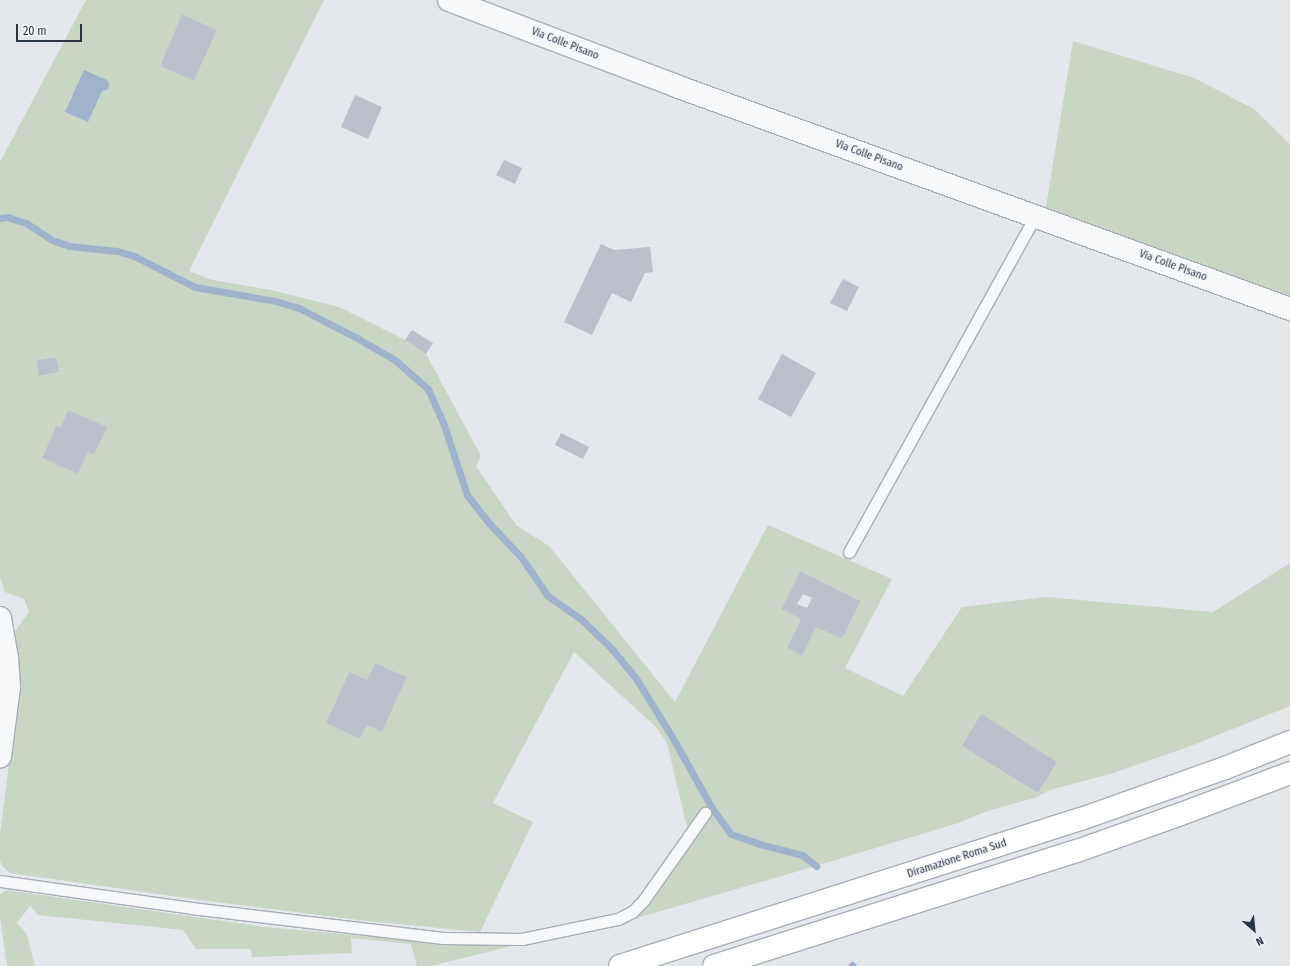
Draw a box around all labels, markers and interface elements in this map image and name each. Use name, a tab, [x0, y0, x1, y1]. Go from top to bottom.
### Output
scale bar	[18, 16, 84, 42]
text: 20 m	[23, 24, 47, 38]
street label: Via Colle Pisano	[529, 25, 601, 63]
street label: Via Colle Pisano	[833, 138, 905, 174]
street label: Via Colle Pisano	[1137, 248, 1209, 284]
street label: Diramazione Roma Sud	[906, 837, 1008, 881]
north arrow	[1234, 910, 1274, 950]
text: N	[1254, 934, 1266, 948]

